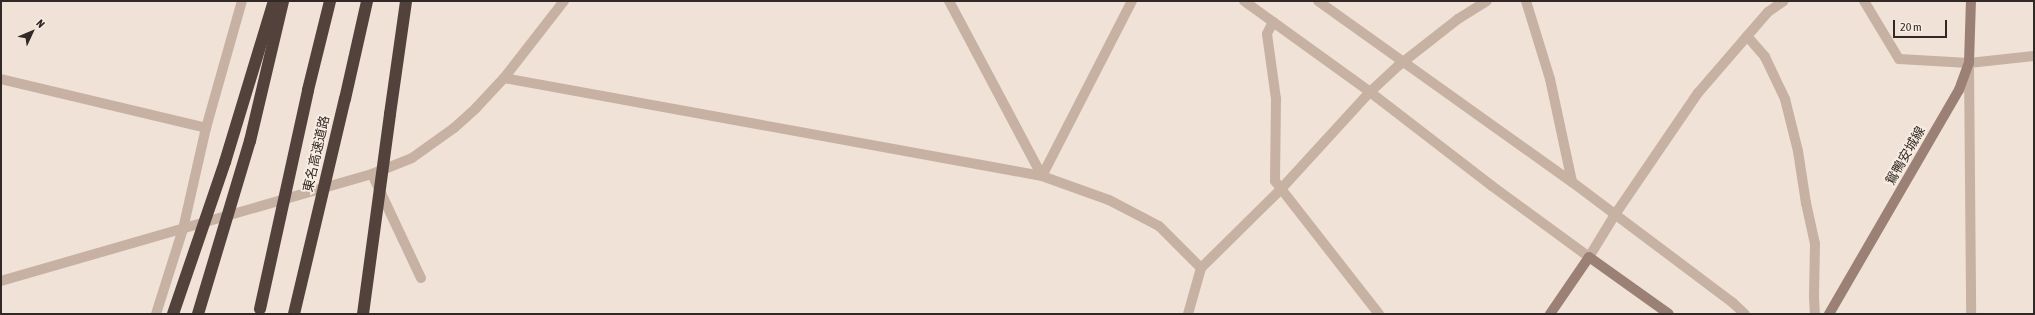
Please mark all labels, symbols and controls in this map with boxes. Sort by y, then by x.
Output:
north arrow [12,12,52,52]
scale bar [1895,12,1949,38]
text: N [34,17,47,30]
text: 20 m [1900,20,1922,34]
street label: 東名高速道路 [301,114,333,194]
street label: 鴛鴨安城線 [1883,124,1929,188]

